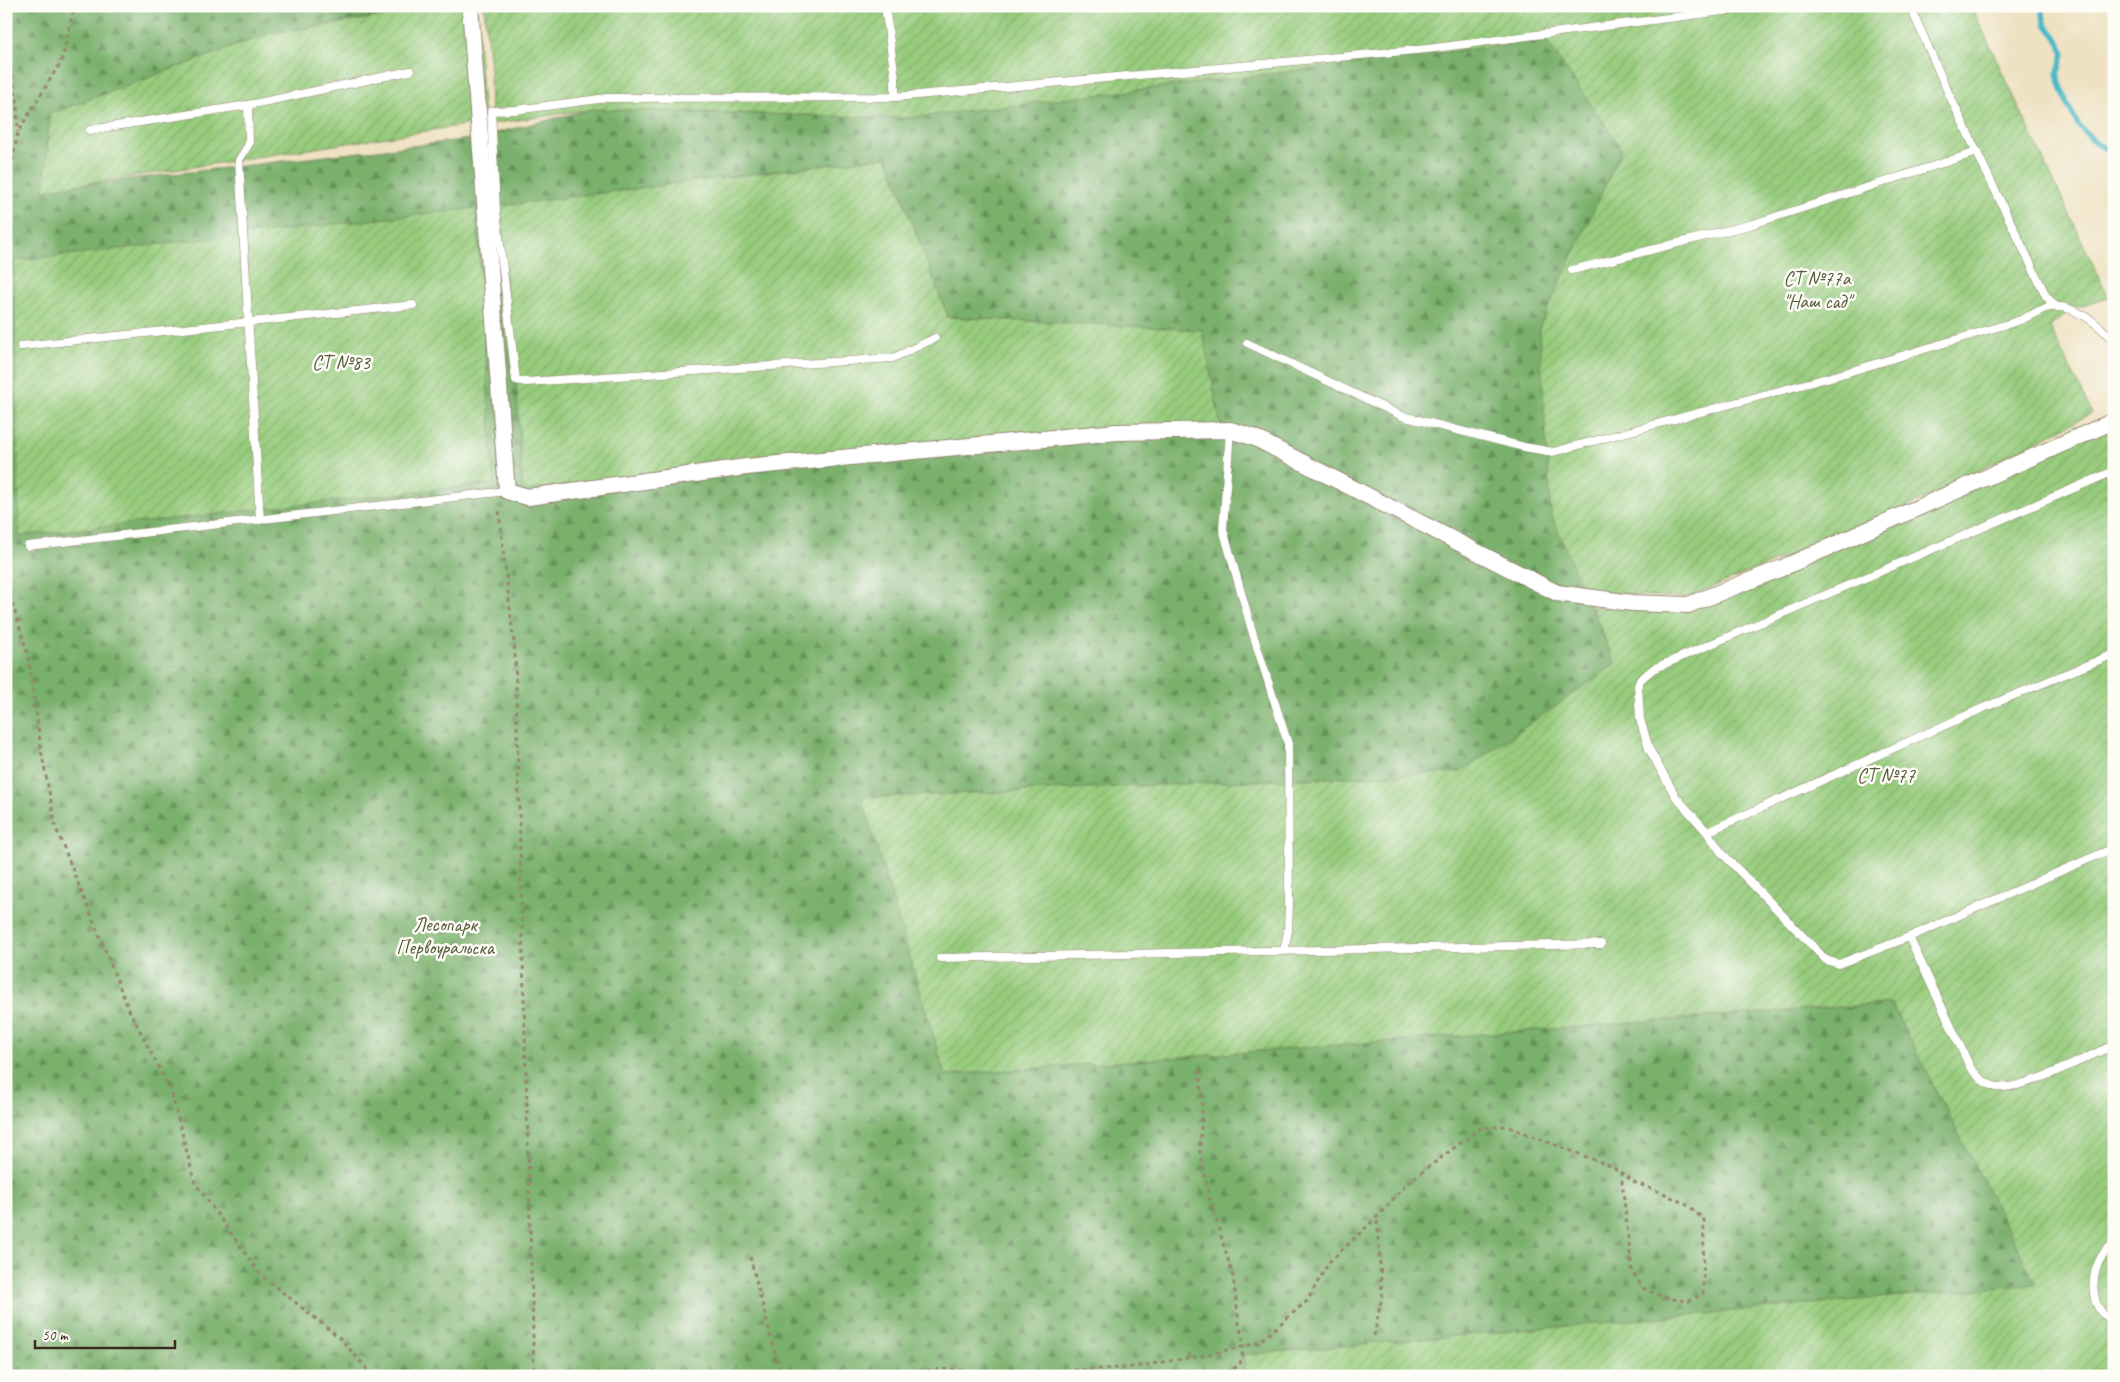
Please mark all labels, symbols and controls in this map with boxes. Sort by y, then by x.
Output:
park label: СТ №77а "Наш сад" [1783,266,1855,314]
park label: СТ №83 [312,350,372,375]
park label: СТ №77 [1857,763,1916,788]
park label: Лесопарк Первоуральска [396,912,496,960]
scale bar [35,1317,175,1349]
text: 50 m [42,1326,69,1345]

